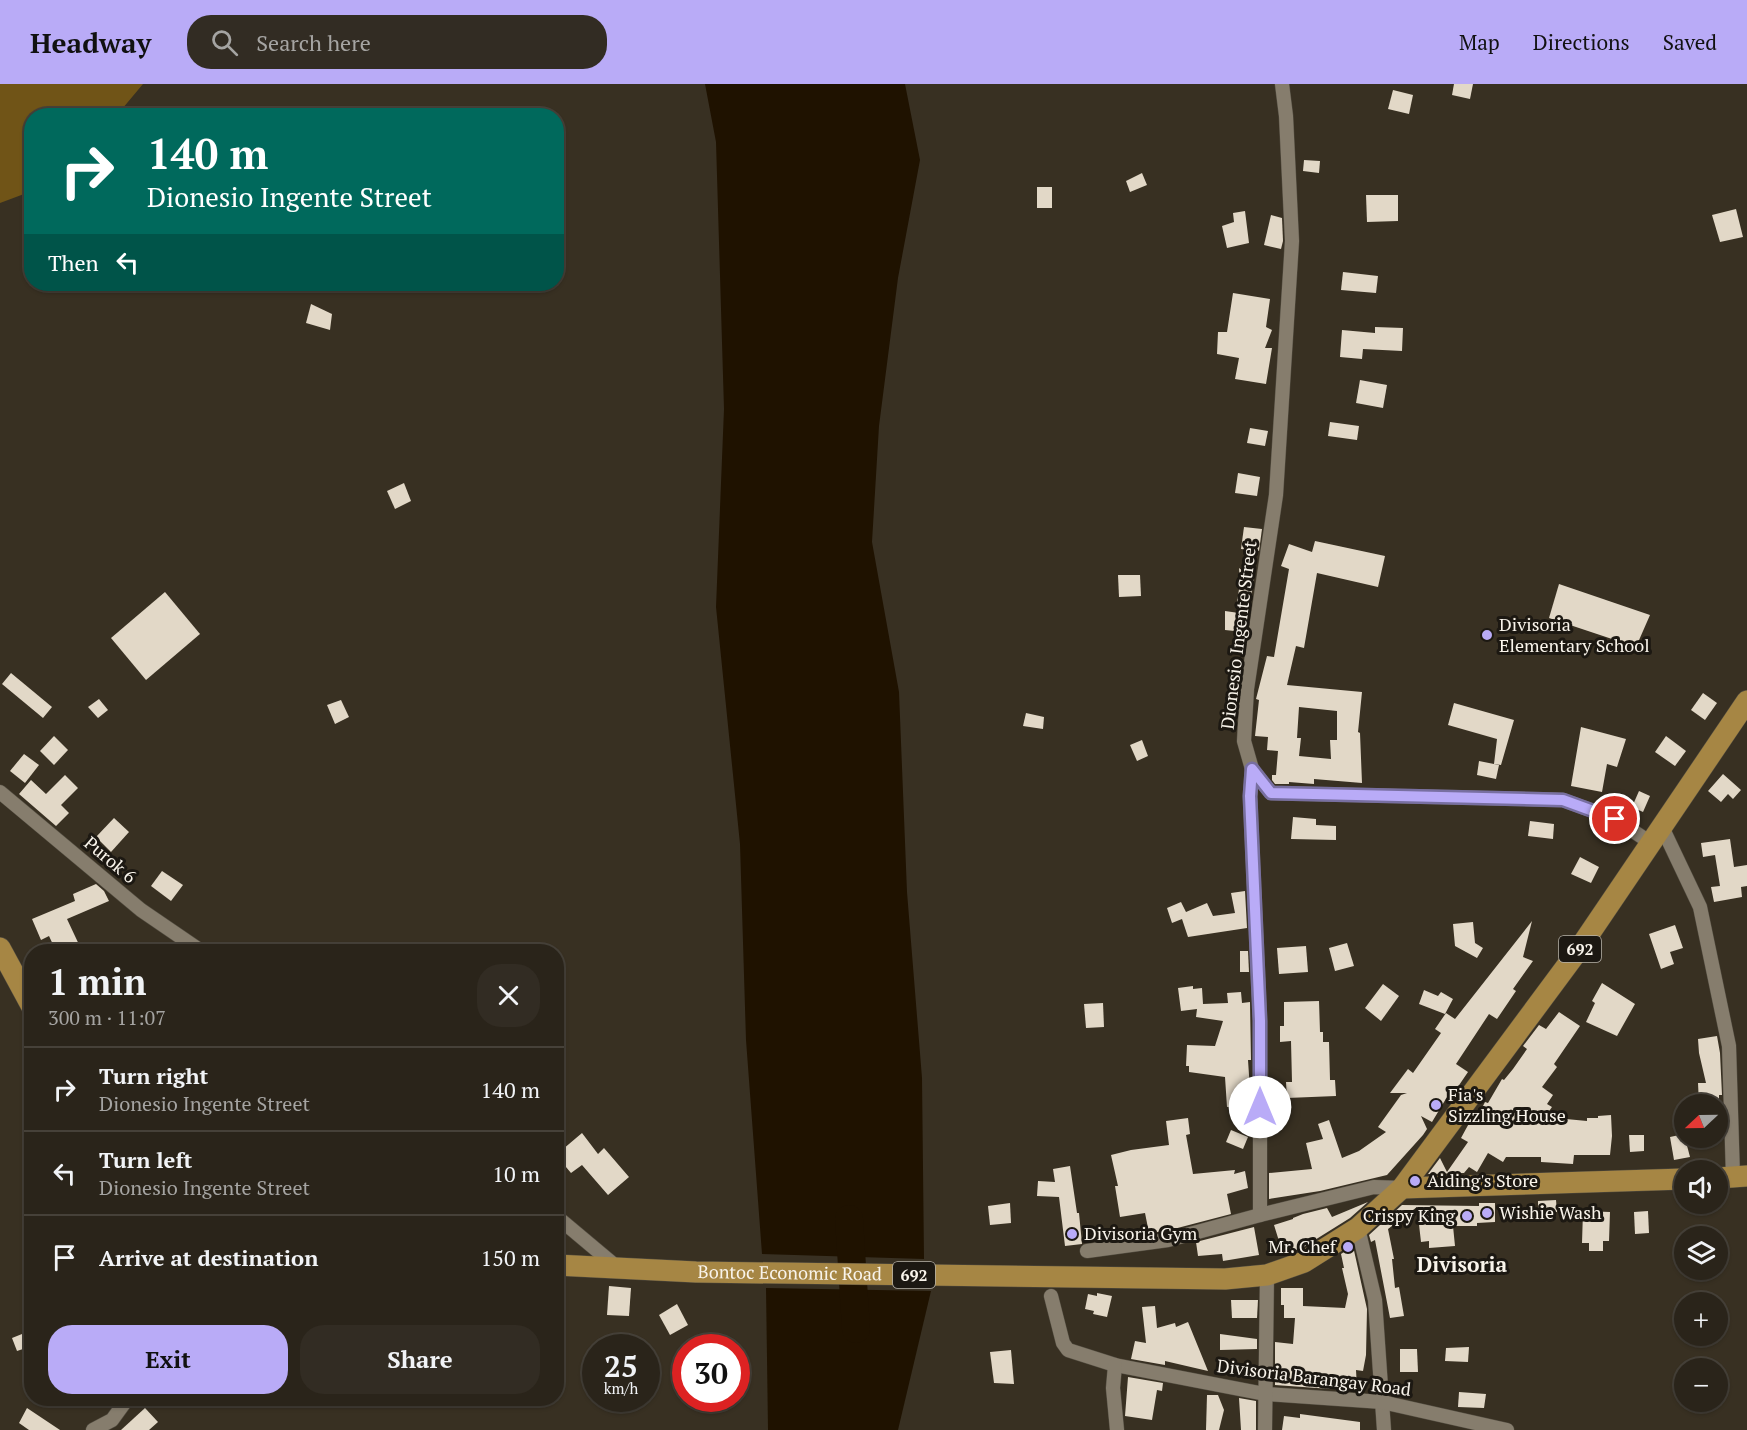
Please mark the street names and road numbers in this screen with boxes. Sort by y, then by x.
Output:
street label: Dionesio Ingente Street [1215,539,1262,731]
street label: Purok 6 [79,830,142,888]
road number: 692 [1559,936,1601,962]
street label: Bontoc Economic Road [698,1259,882,1285]
road number: 692 [893,1262,935,1288]
street label: Divisoria Barangay Road [1216,1353,1413,1401]

